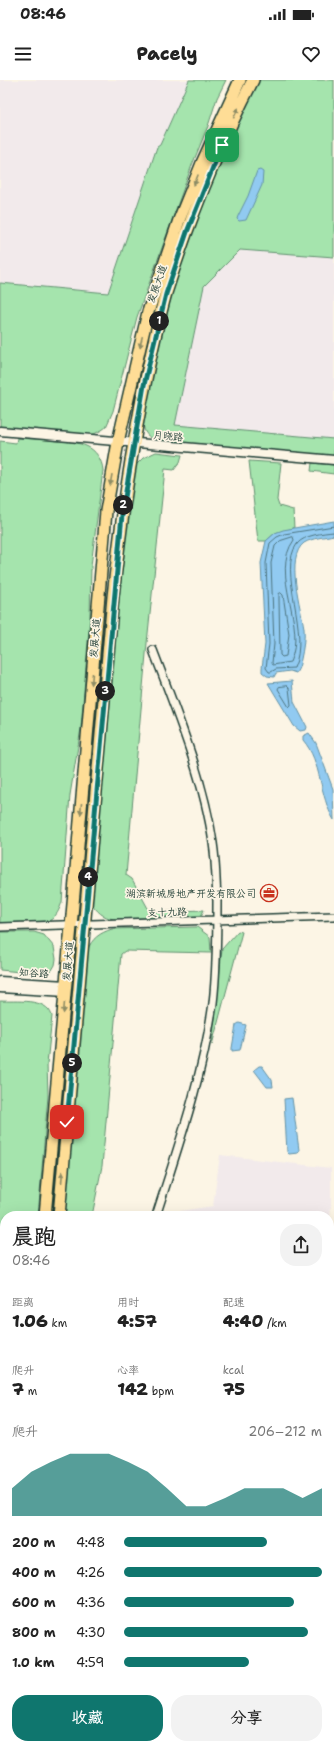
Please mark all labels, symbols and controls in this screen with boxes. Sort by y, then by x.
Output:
text: 08:46 [20,4,66,24]
text: Pacely [136,42,198,66]
icon: menu [12,43,34,65]
icon: heart [300,43,322,65]
one-way arrow [233,107,239,119]
pin [205,128,239,162]
icon: arrive [211,134,233,156]
one-way arrow [192,174,198,186]
street label: 发展大道 [144,263,170,305]
pin: 1 [149,311,169,331]
text: 1 [156,313,162,328]
one-way arrow [137,336,143,349]
street label: 月晓路 [152,428,184,444]
one-way arrow [108,474,114,486]
pin: 2 [113,495,133,515]
text: 2 [119,497,127,512]
street label: 发展大道 [87,618,103,658]
one-way arrow [88,673,95,685]
pin: 3 [95,681,115,701]
text: 3 [101,683,109,698]
one-way arrow [78,803,85,815]
pin: 4 [78,867,98,887]
text: 4 [84,869,92,884]
office icon: 湖滨新城房地产开发有限公司 [259,883,279,903]
place label: 湖滨新城房地产开发有限公司 [126,887,256,900]
street label: 支十九路 [147,905,187,919]
street label: 发展大道 [60,941,76,981]
street label: 知谷路 [19,965,49,981]
one-way arrow [61,1002,67,1014]
pin: 5 [62,1053,82,1073]
text: 5 [69,1055,75,1070]
pin [50,1105,84,1139]
icon: check [56,1111,78,1133]
one-way arrow [59,1171,65,1183]
text: 晨跑 [12,1222,56,1251]
button: share [280,1224,322,1266]
text: 08:46 [12,1252,50,1269]
text: 距离 [12,1295,34,1310]
text: 用时 [117,1295,139,1310]
text: 配速 [223,1295,245,1310]
text: 1.06 [12,1310,48,1332]
text: 4:57 [117,1310,157,1332]
text: 4:40 [223,1310,263,1332]
text: km [48,1316,67,1331]
text: /km [263,1316,287,1331]
text: 爬升 [12,1363,34,1378]
text: 心率 [117,1363,139,1378]
text: kcal [223,1363,244,1378]
text: 7 [12,1378,24,1400]
text: 142 [117,1378,148,1400]
text: 75 [223,1378,245,1400]
text: m [24,1384,37,1399]
text: bpm [148,1384,174,1399]
text: 爬升 [12,1423,38,1440]
text: 206–212 m [248,1423,322,1440]
text: 200 m [12,1534,55,1551]
text: 4:48 [76,1534,105,1551]
text: 400 m [12,1564,56,1581]
text: 4:26 [76,1564,105,1581]
text: 600 m [12,1594,56,1611]
text: 4:36 [76,1594,105,1611]
text: 800 m [12,1624,56,1641]
text: 4:30 [76,1624,105,1641]
text: 1.0 km [12,1654,54,1671]
text: 4:59 [76,1654,104,1671]
button: 收藏 [12,1695,163,1741]
button: 分享 [171,1695,322,1741]

